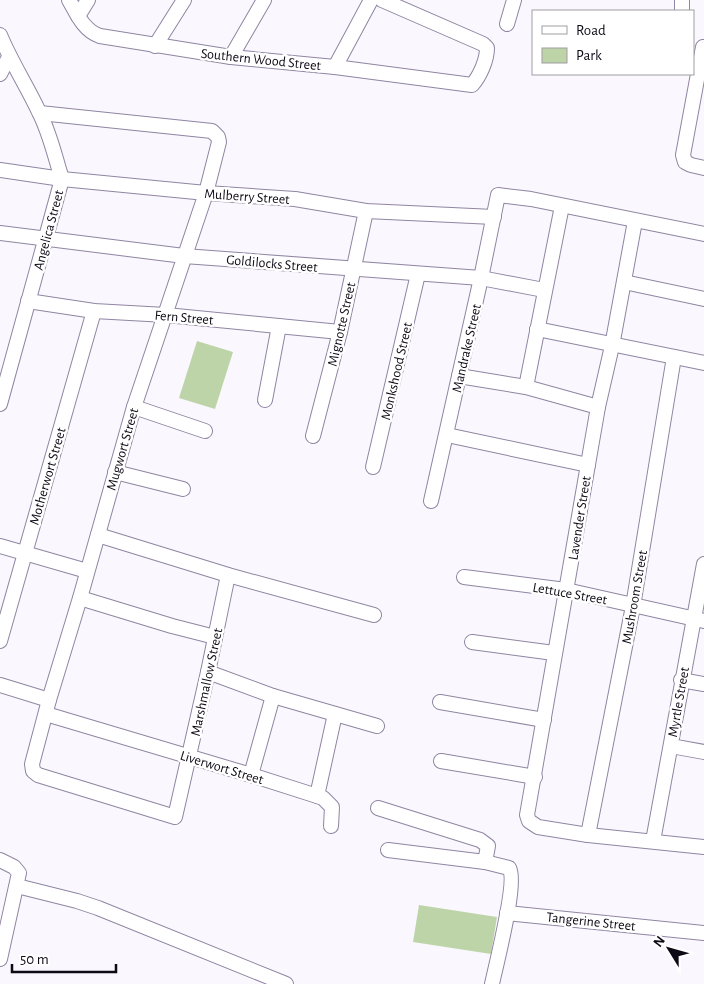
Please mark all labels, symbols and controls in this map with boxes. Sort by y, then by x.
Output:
legend [532,10,694,75]
text: Road [576,23,606,38]
street label: Southern Wood Street [200,47,322,73]
text: Park [576,48,602,63]
street label: Mulberry Street [204,187,291,207]
street label: Angelica Street [32,188,67,272]
street label: Goldilocks Street [226,253,319,275]
street label: Mignotte Street [326,280,359,368]
street label: Mandrake Street [450,302,484,394]
street label: Fern Street [154,308,214,328]
street label: Monkshood Street [379,320,415,421]
street label: Mugwort Street [105,406,142,492]
street label: Motherwort Street [27,425,69,527]
street label: Lavender Street [566,475,594,561]
street label: Mushroom Street [620,549,650,645]
street label: Lettuce Street [532,581,609,608]
street label: Marshmallow Street [189,626,225,737]
street label: Myrtle Street [666,666,692,738]
street label: Liverwort Street [178,749,266,787]
street label: Tangerine Street [546,910,637,934]
north arrow [644,924,694,974]
text: N [651,934,668,950]
scale bar [12,942,116,974]
text: 50 m [20,952,49,967]

